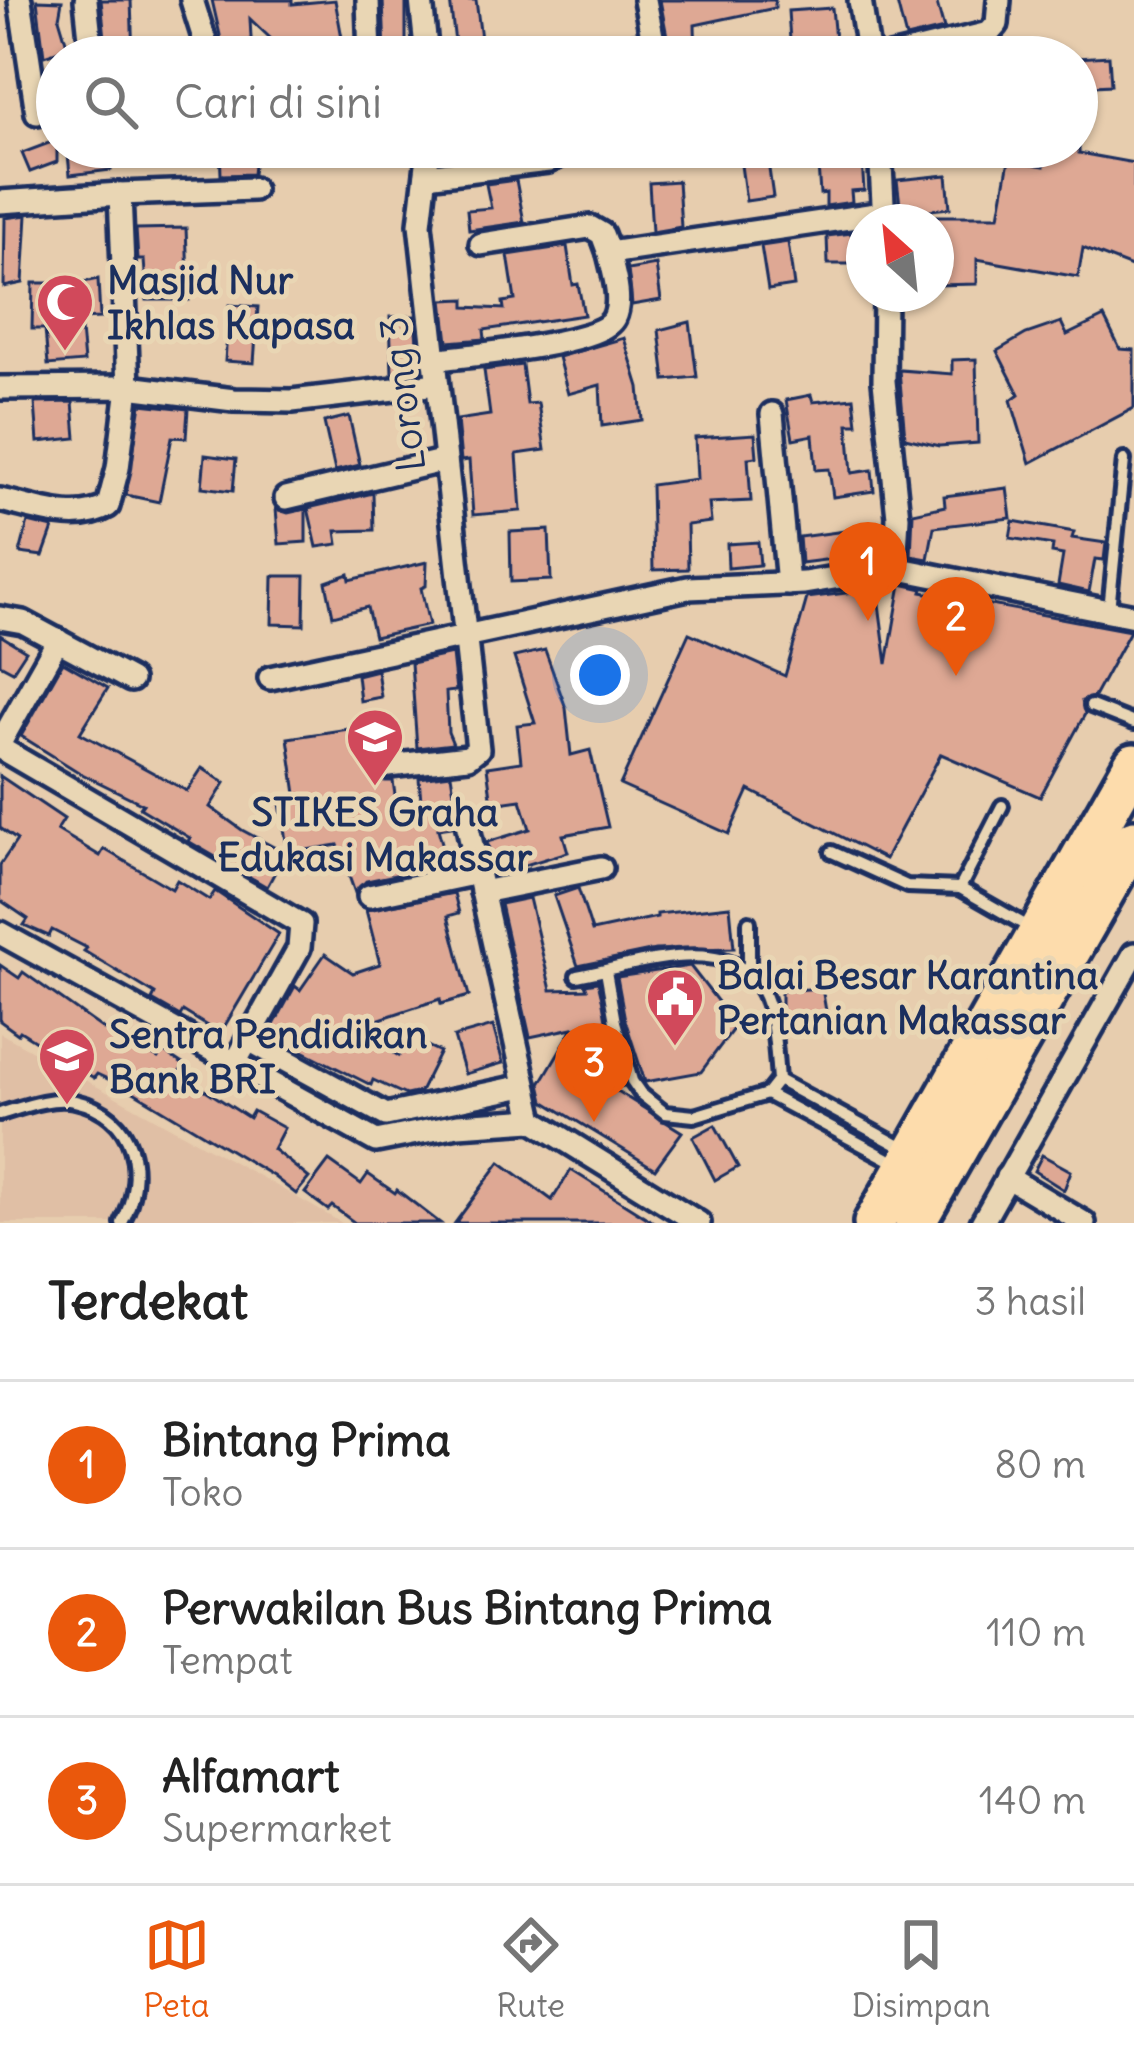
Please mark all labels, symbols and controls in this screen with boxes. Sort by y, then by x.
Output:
search box [36,36,1098,168]
icon: search [78,69,144,135]
text: Cari di sini [174,74,382,130]
north arrow [846,204,954,312]
place label: Masjid Nur Ikhlas Kapasa [107,256,355,350]
mosque icon: Masjid Nur Ikhlas Kapasa [34,271,96,353]
street label: Lorong 3 [369,314,436,474]
pin: 1 [829,522,907,621]
pin: 2 [917,577,995,676]
your location [570,645,630,705]
school or university icon: STIKES Graha Edukasi Makassar [344,706,406,788]
place label: STIKES Graha Edukasi Makassar [218,788,533,882]
place label: Balai Besar Karantina Pertanian Makassar [717,951,1098,1045]
public building icon: Balai Besar Karantina Pertanian Makassar [644,966,706,1048]
place label: Sentra Pendidikan Bank BRI [109,1010,427,1104]
pin: 3 [555,1023,633,1122]
school or university icon: Sentra Pendidikan Bank BRI [36,1025,98,1107]
text: Terdekat [48,1269,248,1333]
text: 3 hasil [975,1277,1086,1326]
text: Bintang Prima [162,1412,451,1468]
text: 1 [79,1440,95,1489]
text: 80 m [994,1440,1086,1489]
text: Toko [162,1468,243,1517]
text: Perwakilan Bus Bintang Prima [162,1580,772,1636]
text: 2 [76,1608,98,1657]
text: 110 m [986,1608,1086,1657]
text: Tempat [162,1636,293,1685]
text: Alfamart [162,1748,339,1804]
text: 3 [76,1776,98,1825]
text: 140 m [979,1776,1086,1825]
text: Supermarket [162,1804,392,1853]
tab: Peta [143,1912,210,2026]
tab: Rute [496,1912,565,2026]
tab: Disimpan [852,1912,991,2026]

